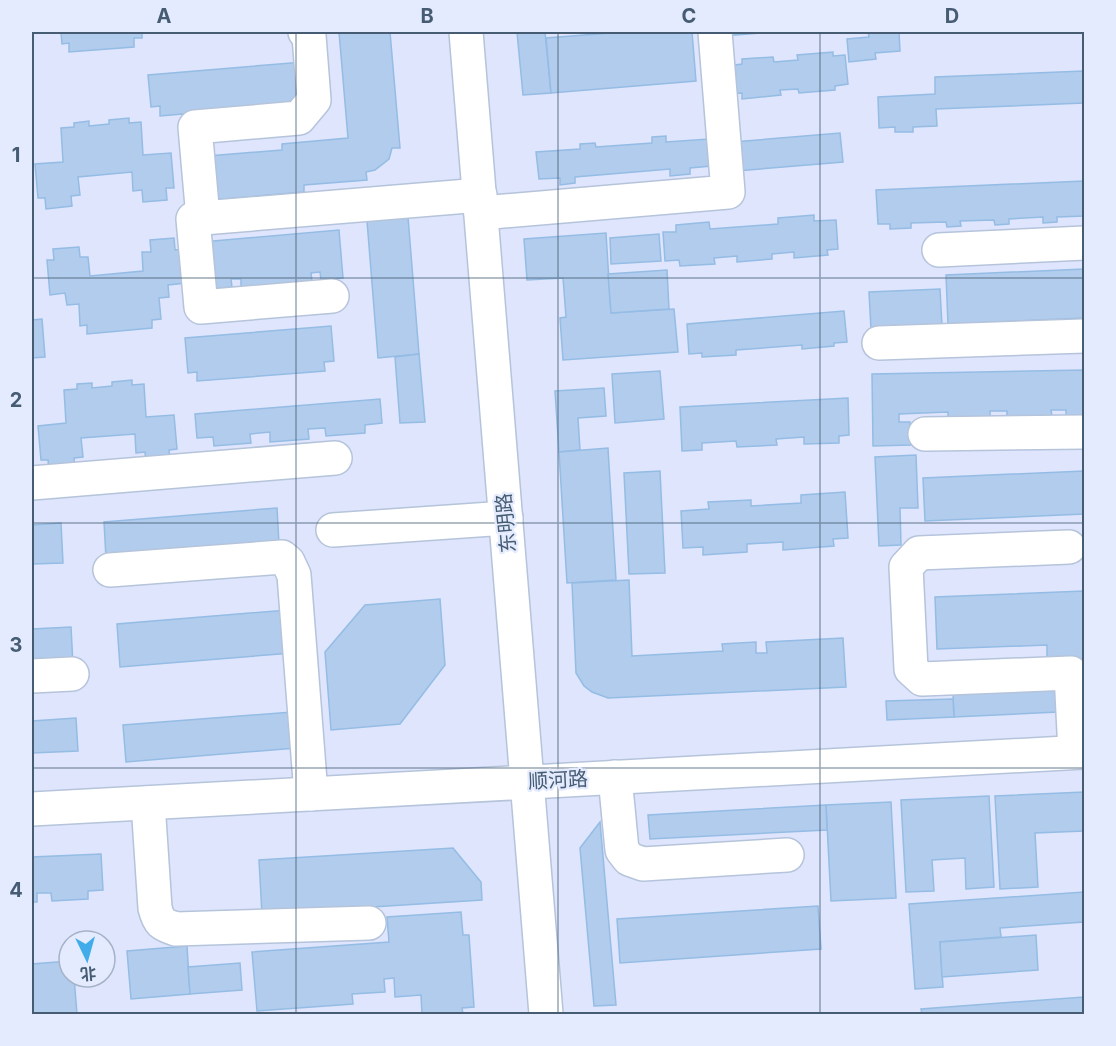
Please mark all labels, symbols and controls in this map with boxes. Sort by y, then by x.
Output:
text: A [157,4,172,28]
text: B [420,4,434,28]
text: C [682,4,696,28]
text: D [945,4,959,28]
text: 1 [12,143,20,167]
text: 2 [10,388,22,412]
street label: 东明路 [491,492,521,554]
text: 3 [10,633,22,657]
street label: 顺河路 [527,766,589,794]
text: 4 [9,878,23,902]
north arrow [57,929,117,989]
text: 北 [79,963,97,985]

